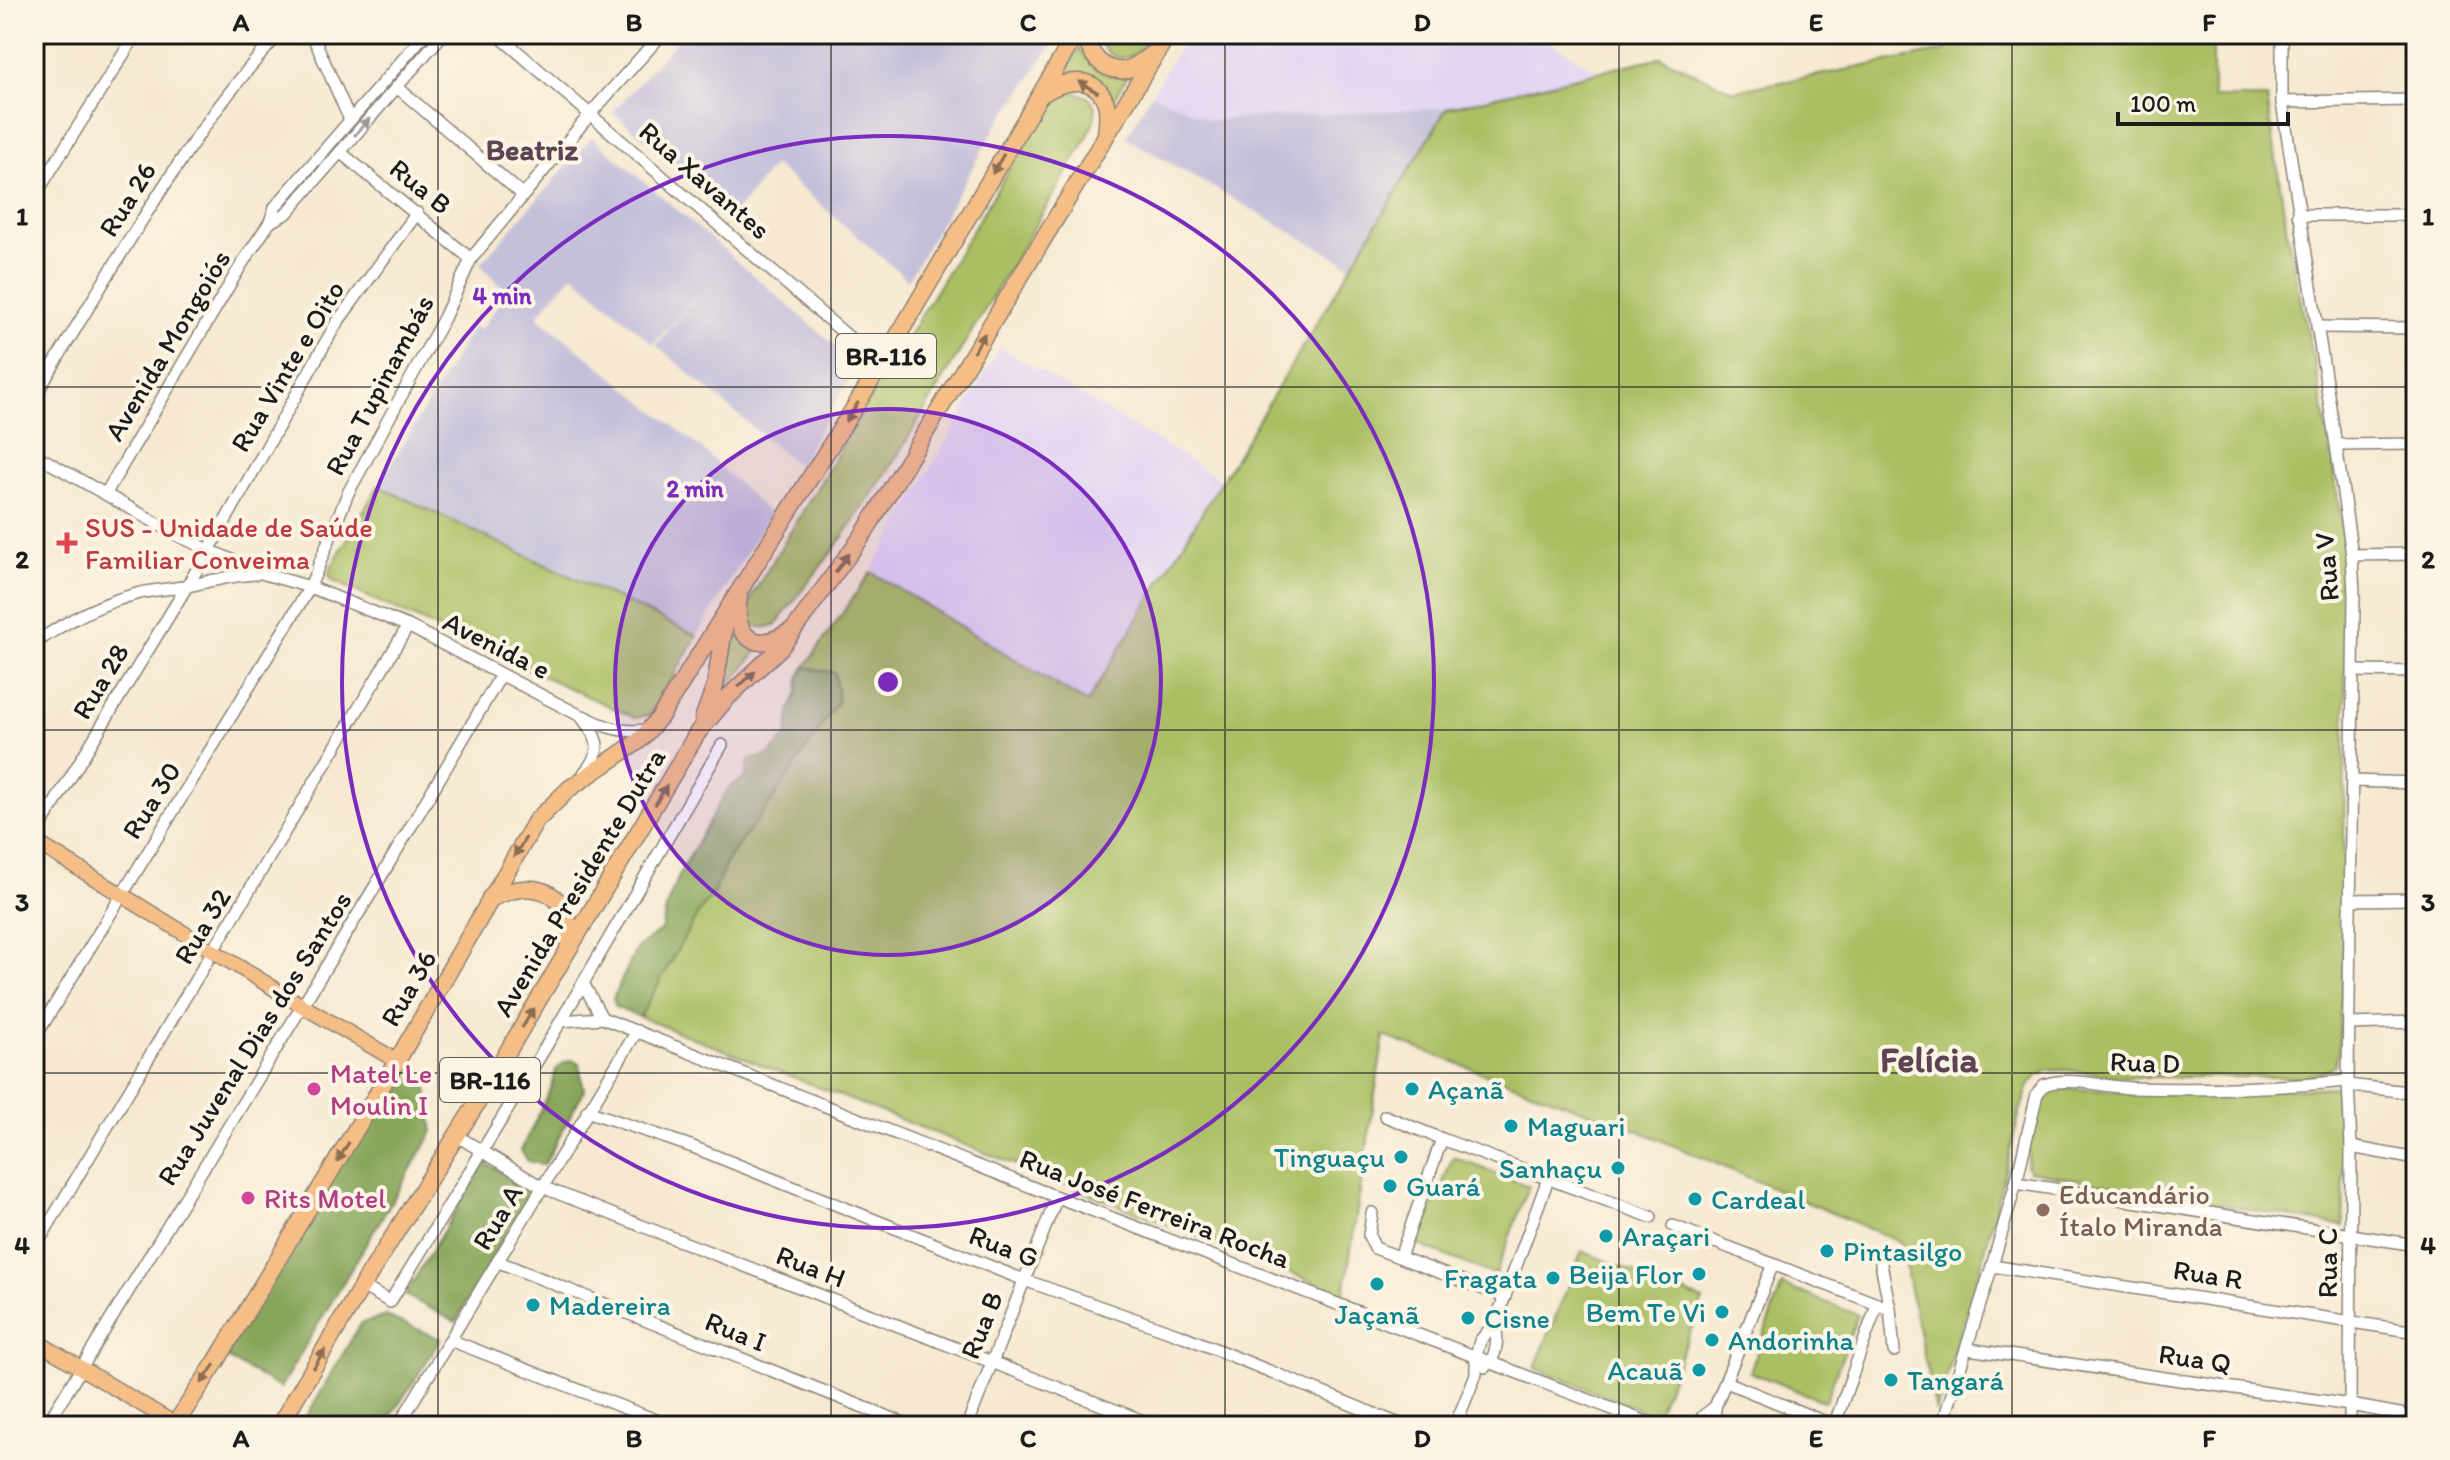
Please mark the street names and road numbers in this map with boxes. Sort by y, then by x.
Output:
street label: Rua Xavantes [632,114,778,246]
street label: Rua B [383,151,459,221]
street label: Rua 26 [91,155,163,243]
street label: Avenida Mongoiós [97,243,237,447]
street label: Rua Vinte e Oito [222,274,352,458]
street label: Rua Tupinambás [317,289,441,481]
road number: BR-116 [836,334,936,378]
street label: Rua V [2306,531,2346,603]
street label: Avenida e [438,604,556,686]
street label: Rua 28 [64,637,136,725]
street label: Avenida Presidente Dutra [485,741,673,1022]
street label: Rua 30 [114,755,188,845]
street label: Rua 32 [166,882,238,970]
street label: Rua Juvenal Dias dos Santos [149,884,359,1192]
street label: Rua 36 [373,944,443,1032]
street label: Rua D [2109,1044,2181,1080]
road number: BR-116 [440,1058,540,1102]
street label: Rua José Ferreira Rocha [1015,1141,1295,1275]
street label: Rua A [464,1178,530,1256]
street label: Rua G [964,1217,1044,1275]
street label: Rua C [2310,1228,2344,1298]
street label: Rua H [771,1237,851,1295]
street label: Rua R [2171,1252,2246,1296]
street label: Rua B [952,1286,1010,1364]
street label: Rua I [700,1303,772,1359]
street label: Rua Q [2157,1336,2233,1380]

